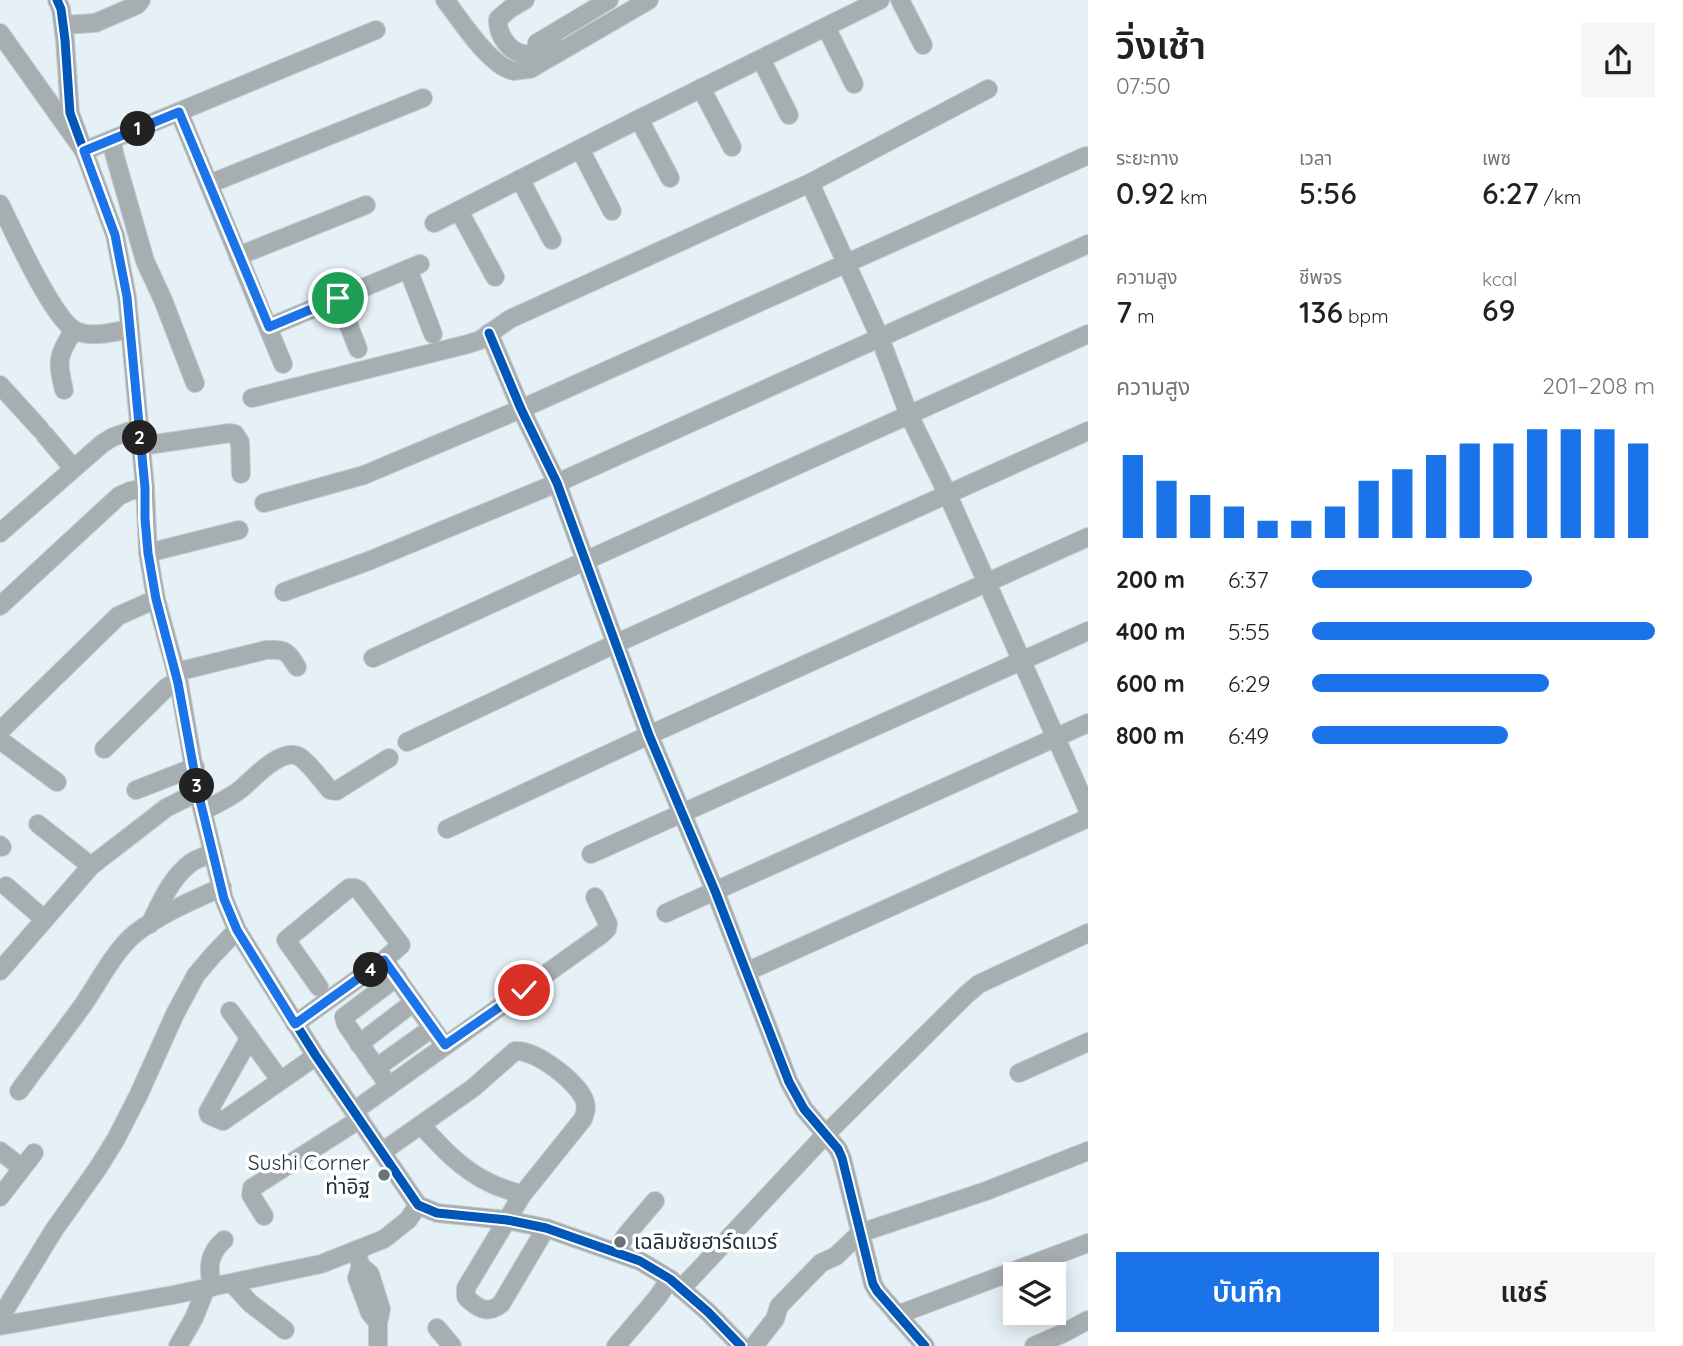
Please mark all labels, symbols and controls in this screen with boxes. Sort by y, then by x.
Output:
text: วิ่งเช้า [1116,21,1206,69]
button: share [1581,23,1655,97]
text: 07:50 [1116,71,1171,100]
pin: 1 [120,111,156,146]
text: 1 [134,116,141,140]
text: ระยะทาง [1116,146,1179,170]
text: เวลา [1299,146,1332,170]
text: เพซ [1482,146,1511,170]
text: 0.92 [1116,174,1175,212]
text: 5:56 [1299,174,1357,212]
text: 6:27 [1482,174,1539,212]
text: km [1175,185,1208,209]
text: /km [1539,185,1581,209]
text: ความสูง [1116,265,1177,289]
text: ชีพจร [1299,265,1342,289]
text: kcal [1482,267,1517,291]
pin [308,268,368,328]
icon: arrive [319,279,357,317]
text: 69 [1482,291,1515,329]
text: 7 [1116,293,1132,331]
text: 136 [1299,293,1343,331]
text: m [1132,304,1155,328]
text: bpm [1343,304,1388,328]
text: 201–208 m [1542,371,1655,400]
text: ความสูง [1116,372,1190,401]
pin: 2 [122,420,158,456]
text: 2 [134,425,145,449]
text: 200 m [1116,565,1185,594]
text: 6:37 [1228,565,1269,594]
text: 400 m [1116,617,1185,646]
text: 5:55 [1228,617,1270,646]
text: 600 m [1116,669,1185,698]
text: 6:29 [1228,669,1270,698]
text: 800 m [1116,721,1185,750]
text: 6:49 [1228,721,1269,750]
pin: 3 [180,768,214,804]
text: 3 [191,773,202,797]
pin: 4 [354,953,388,988]
text: 4 [365,957,376,981]
pin [494,960,554,1020]
icon: check [505,971,543,1009]
place label: Sushi Corner ท่าอิฐ [248,1149,370,1199]
marker: Sushi Corner ท่าอิฐ [376,1167,392,1183]
place label: เฉลิมชัยฮาร์ดแวร์ [634,1228,778,1254]
marker: เฉลิมชัยฮาร์ดแวร์ [612,1234,628,1250]
button: บันทึก [1116,1252,1379,1332]
button: แชร์ [1393,1252,1655,1332]
map controls [1003,1262,1066,1325]
button: layers [1003,1262,1066,1325]

